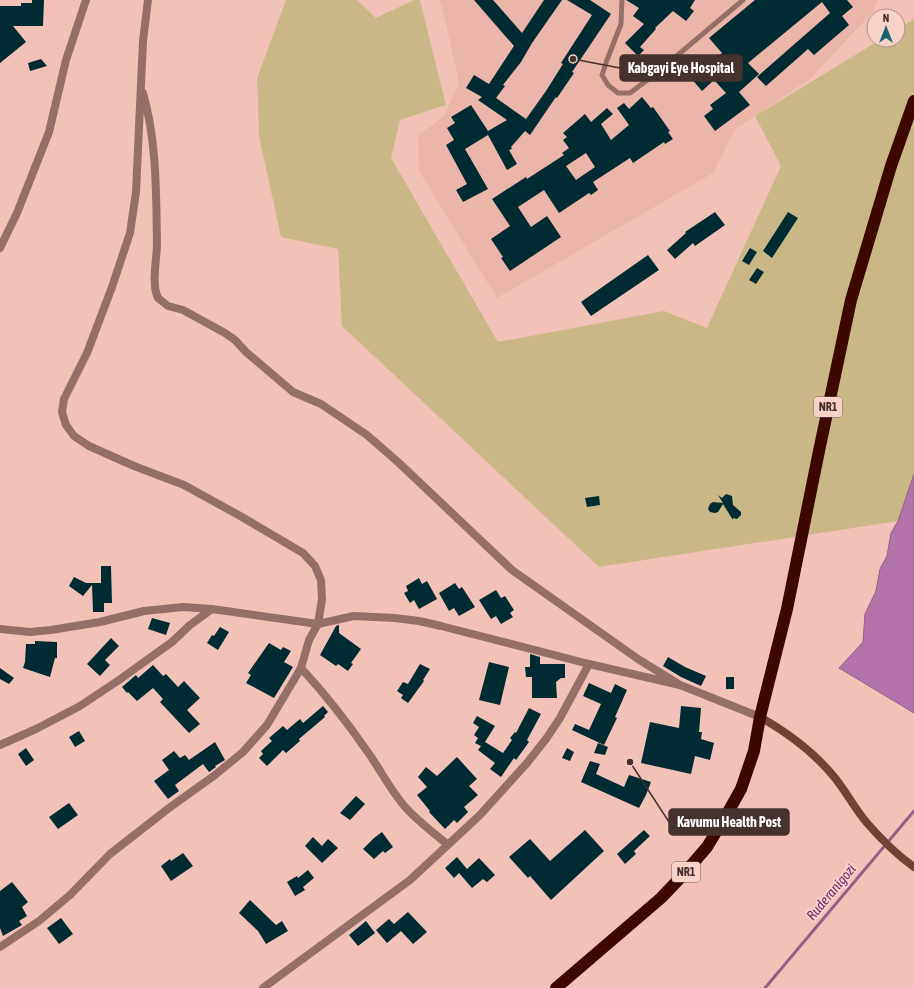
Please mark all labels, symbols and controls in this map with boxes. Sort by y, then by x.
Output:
north arrow [866,8,906,48]
text: N [883,12,889,24]
callout: Kabgayi Eye Hospital [620,55,742,81]
text: Kabgayi Eye Hospital [628,60,735,76]
road number: NR1 [814,397,842,417]
callout: Kavumu Health Post [669,809,789,835]
text: Kavumu Health Post [677,814,781,830]
water label: Ruderanigozi [803,861,859,923]
road number: NR1 [672,862,700,882]

